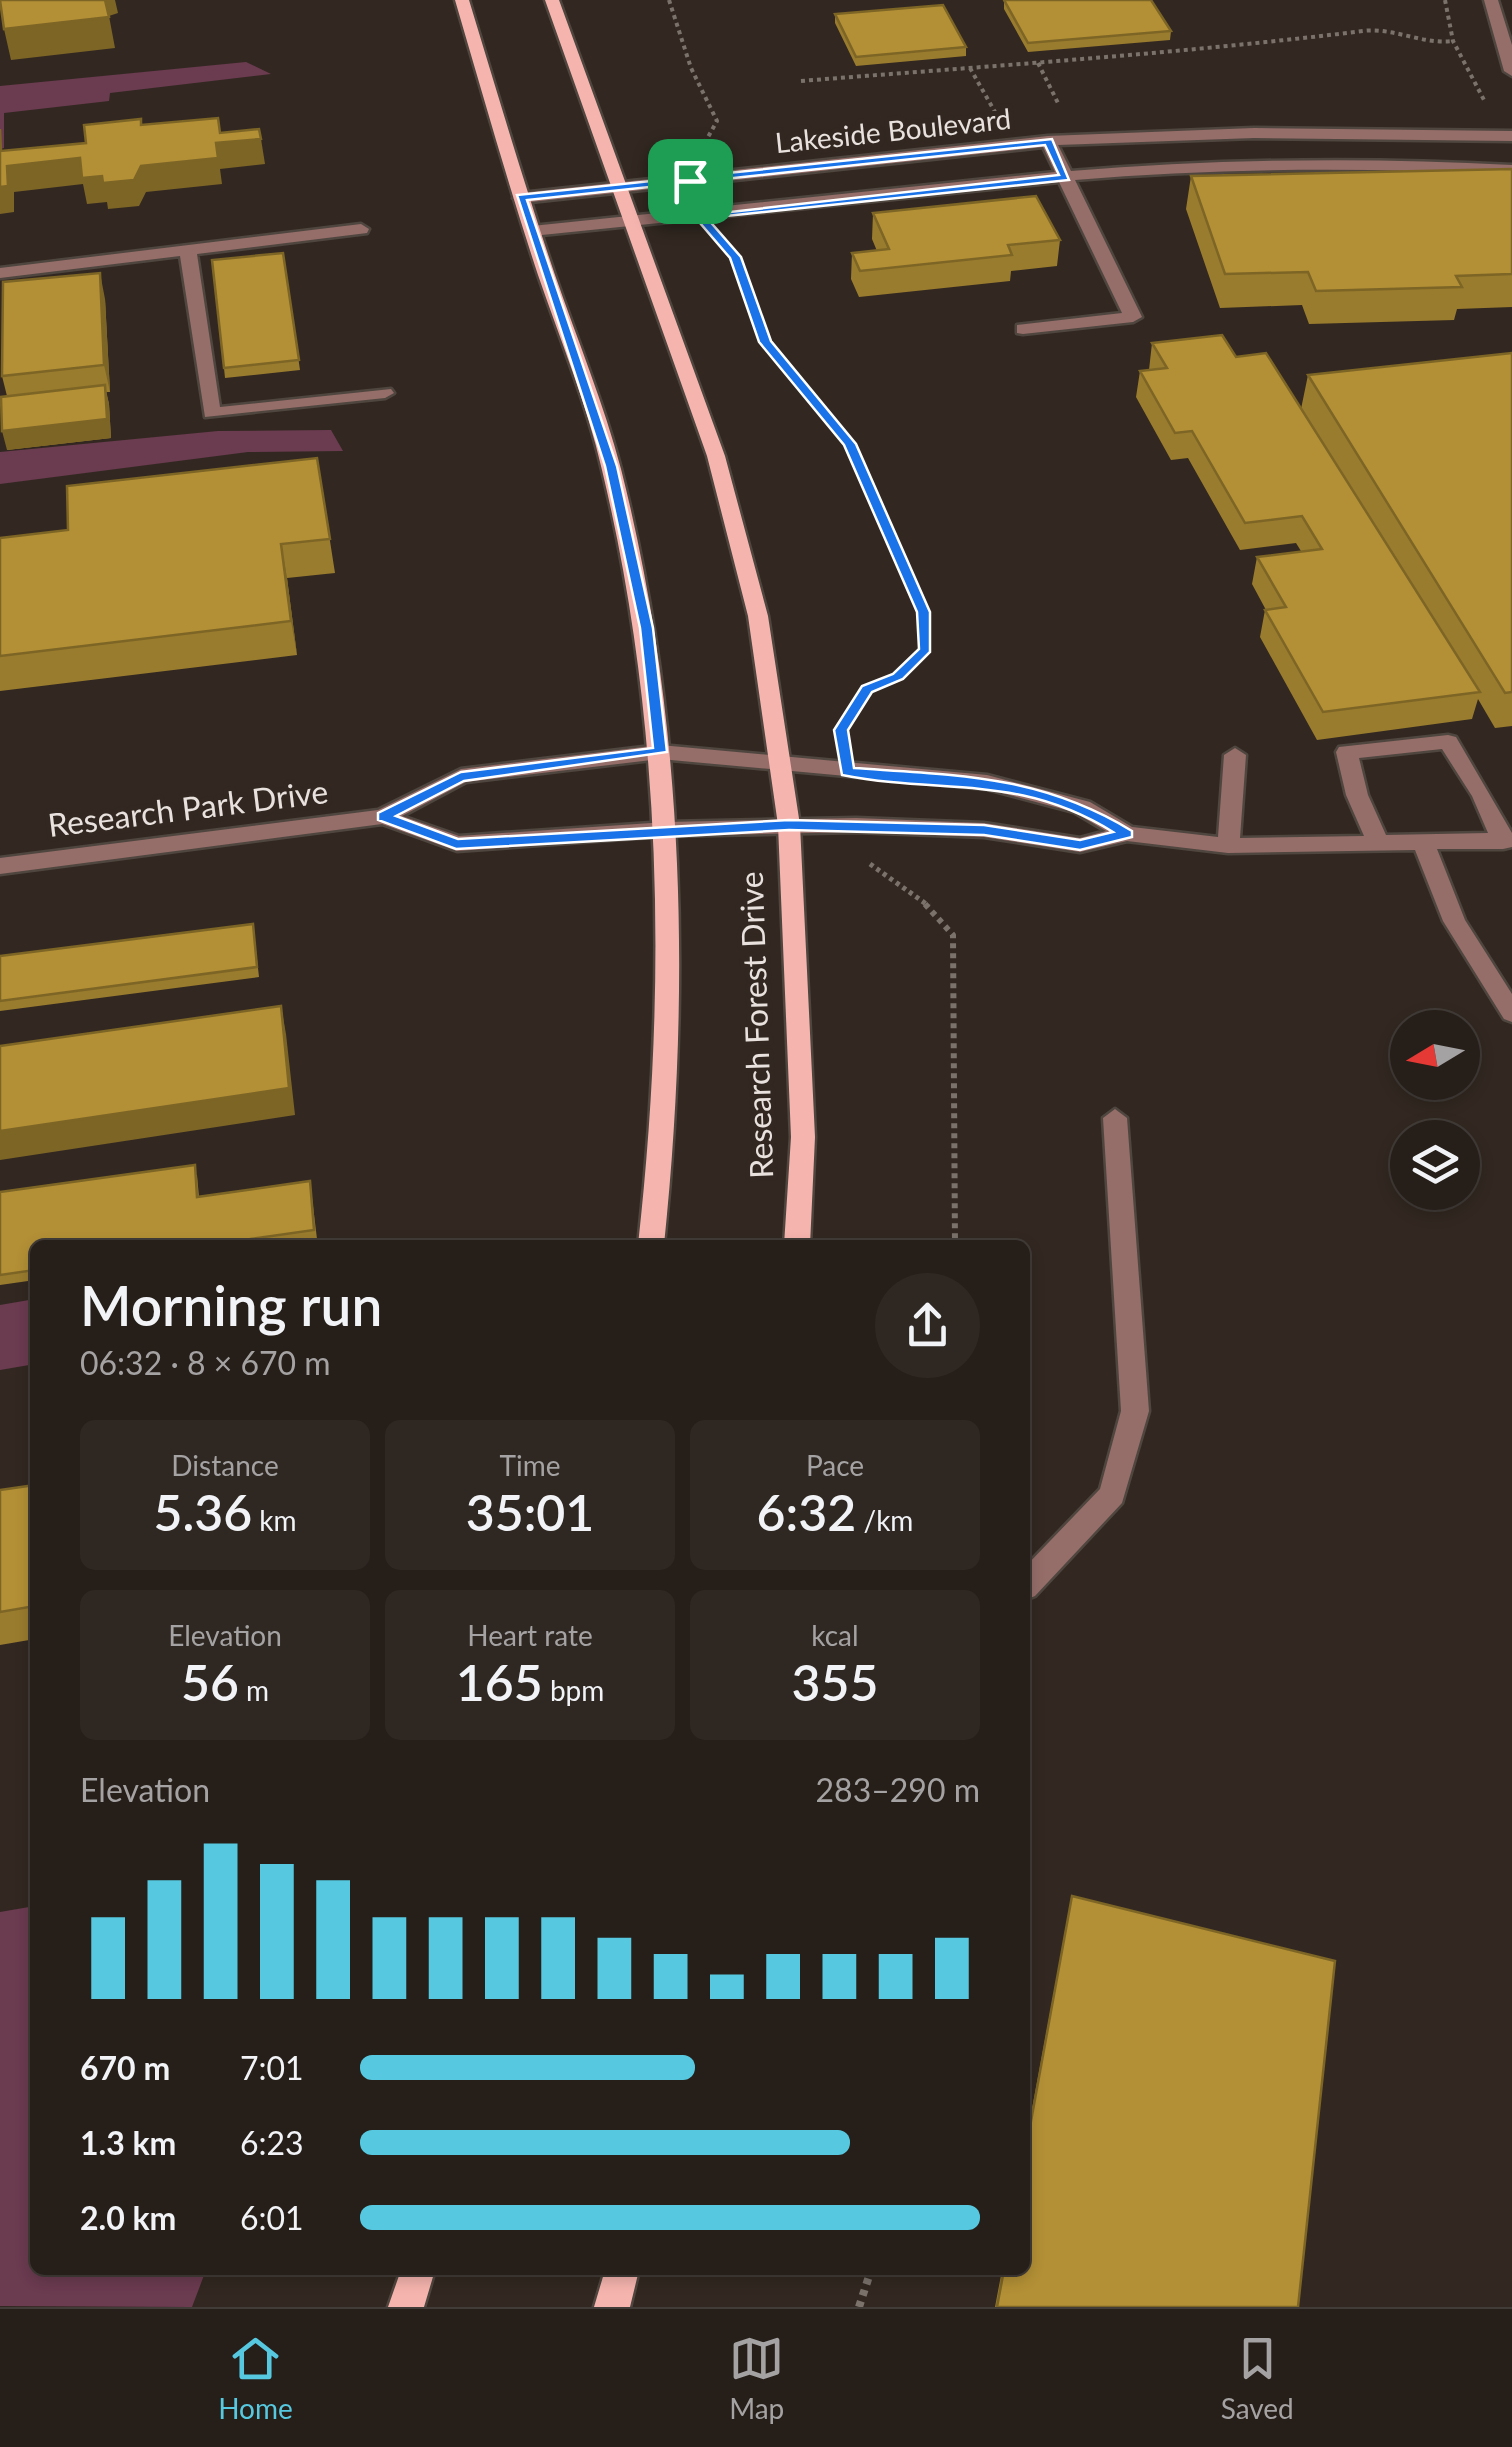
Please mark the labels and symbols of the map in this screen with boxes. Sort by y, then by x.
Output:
street label: Lakeside Boulevard [773,101,1012,159]
pin [648,139,733,224]
street label: Research Park Drive [46,771,330,844]
street label: Research Forest Drive [731,871,780,1179]
north arrow [1390,1010,1480,1100]

